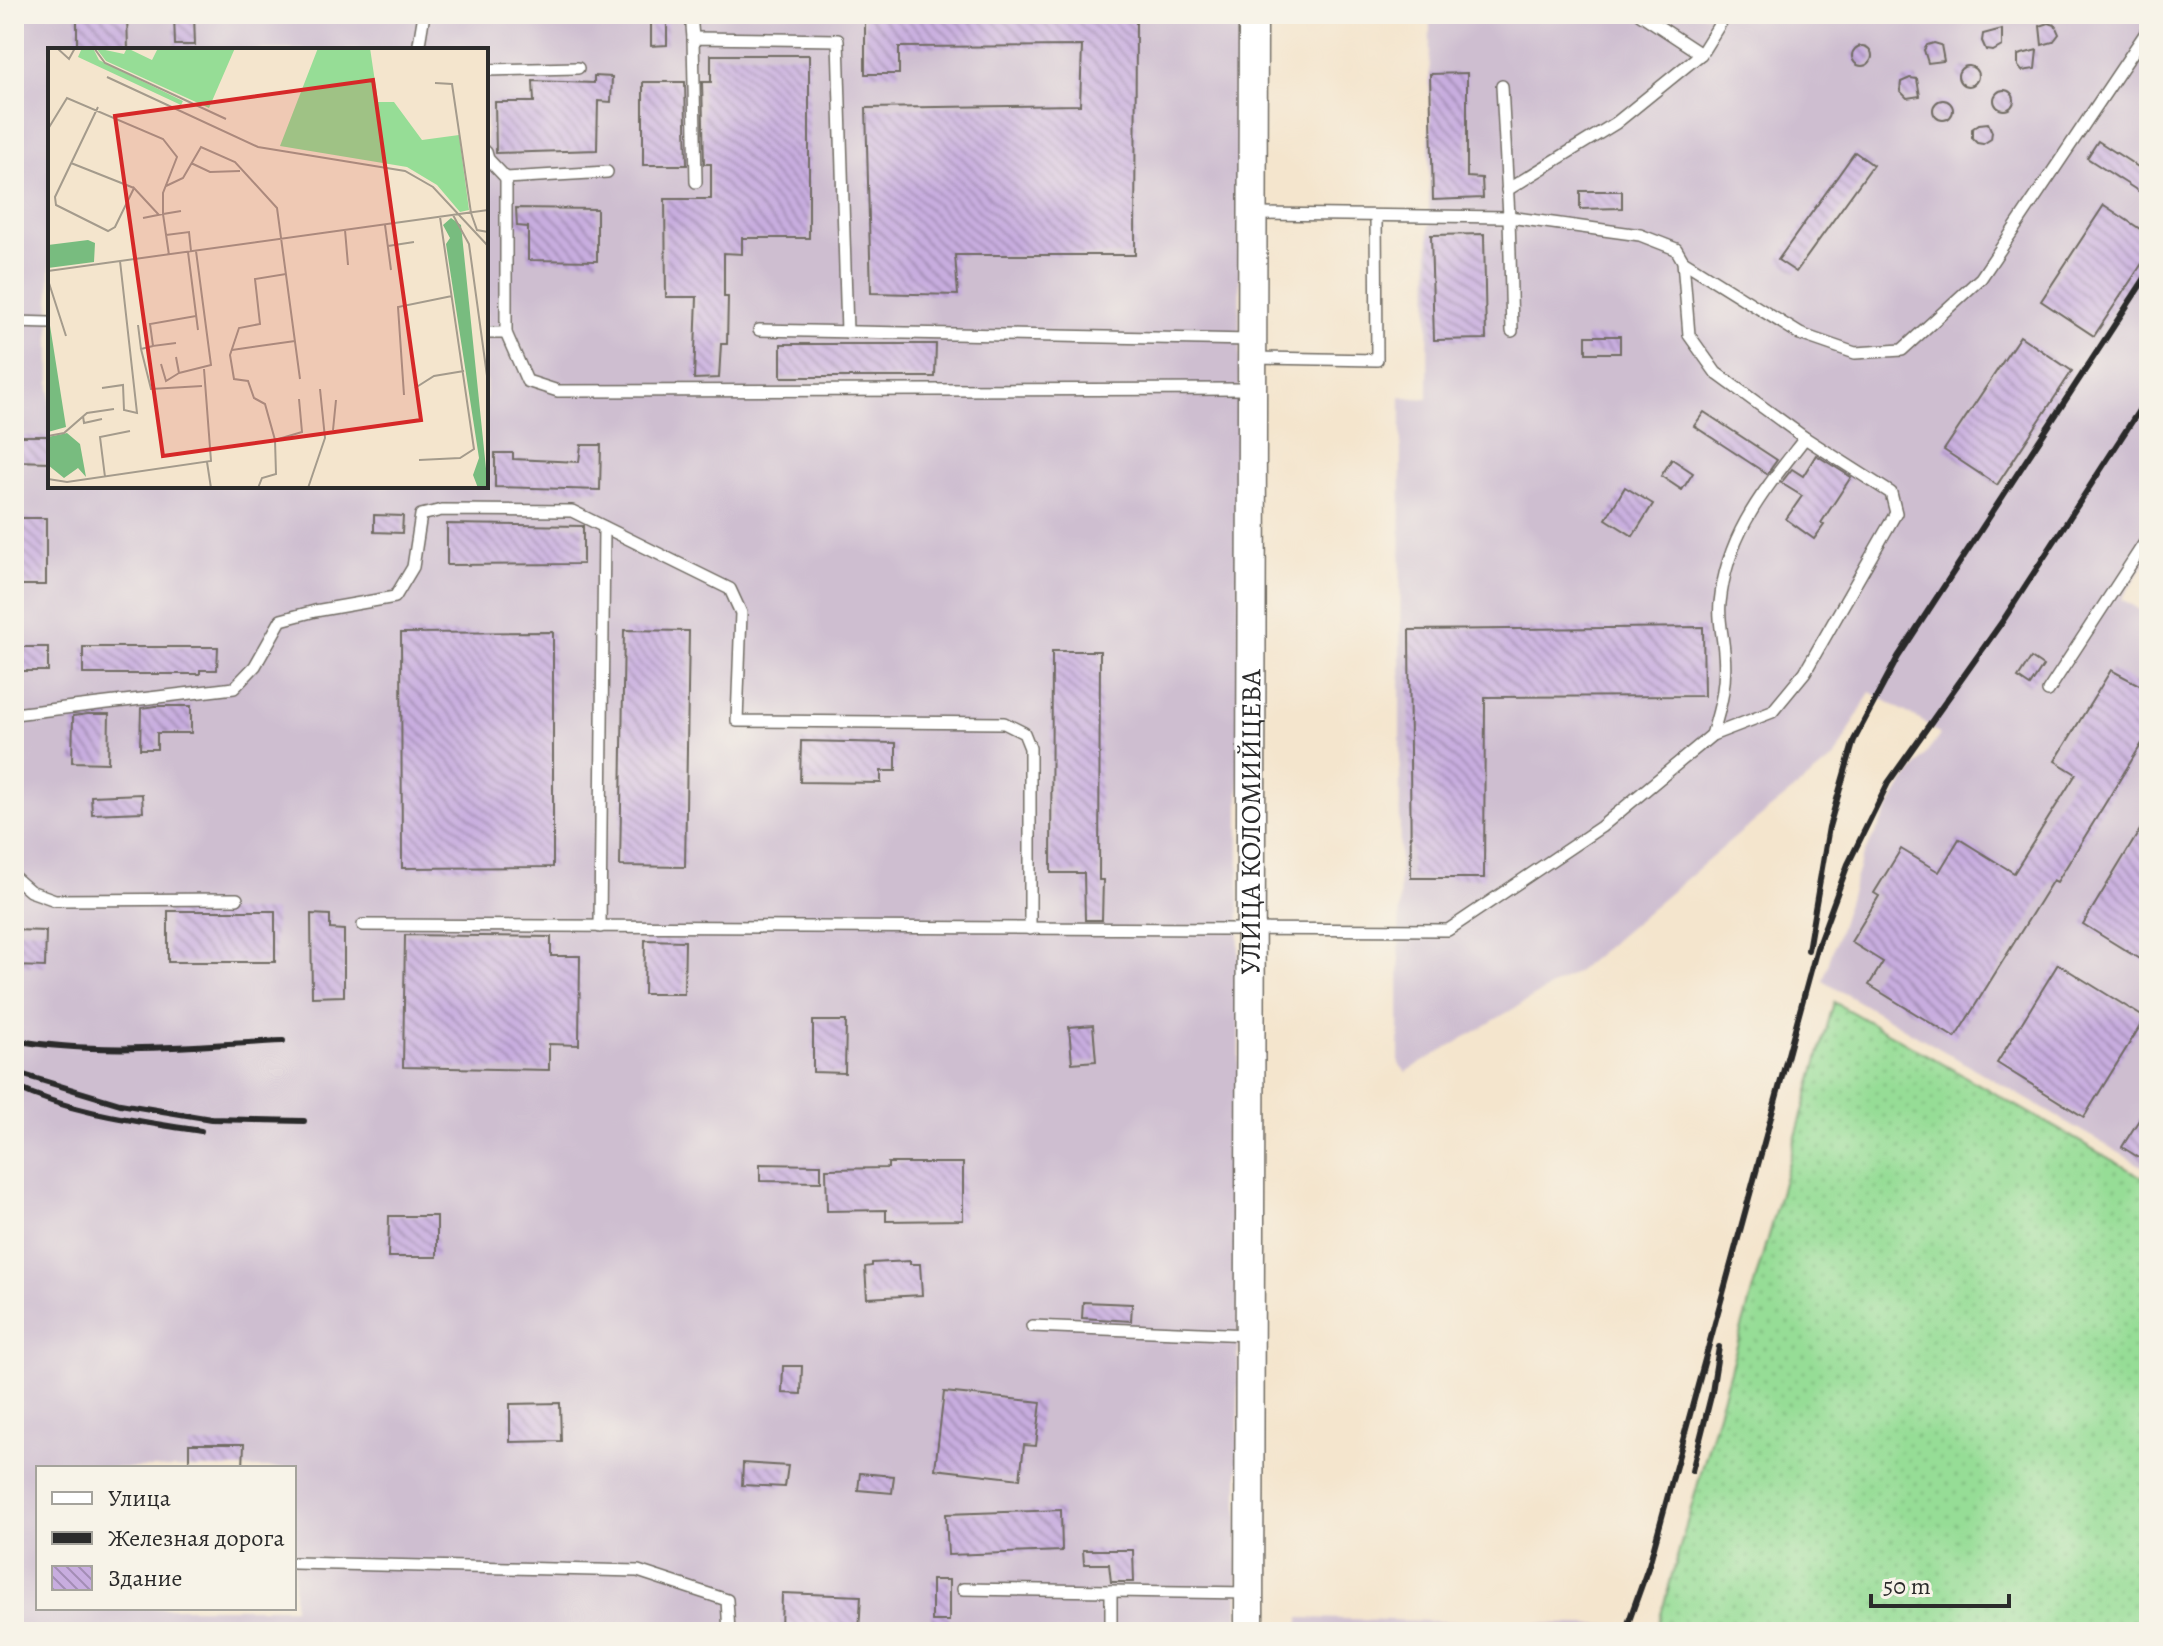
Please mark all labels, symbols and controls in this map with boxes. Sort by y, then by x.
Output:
inset map [48,48,488,488]
street label: УЛИЦА КОЛОМИЙЦЕВА [1232,669,1270,975]
legend [36,1466,296,1610]
text: Улица [108,1482,171,1514]
text: Железная дорога [108,1522,284,1554]
scale bar [1871,1558,2009,1608]
text: Здание [108,1562,183,1594]
text: 50 m [1883,1570,1931,1602]

